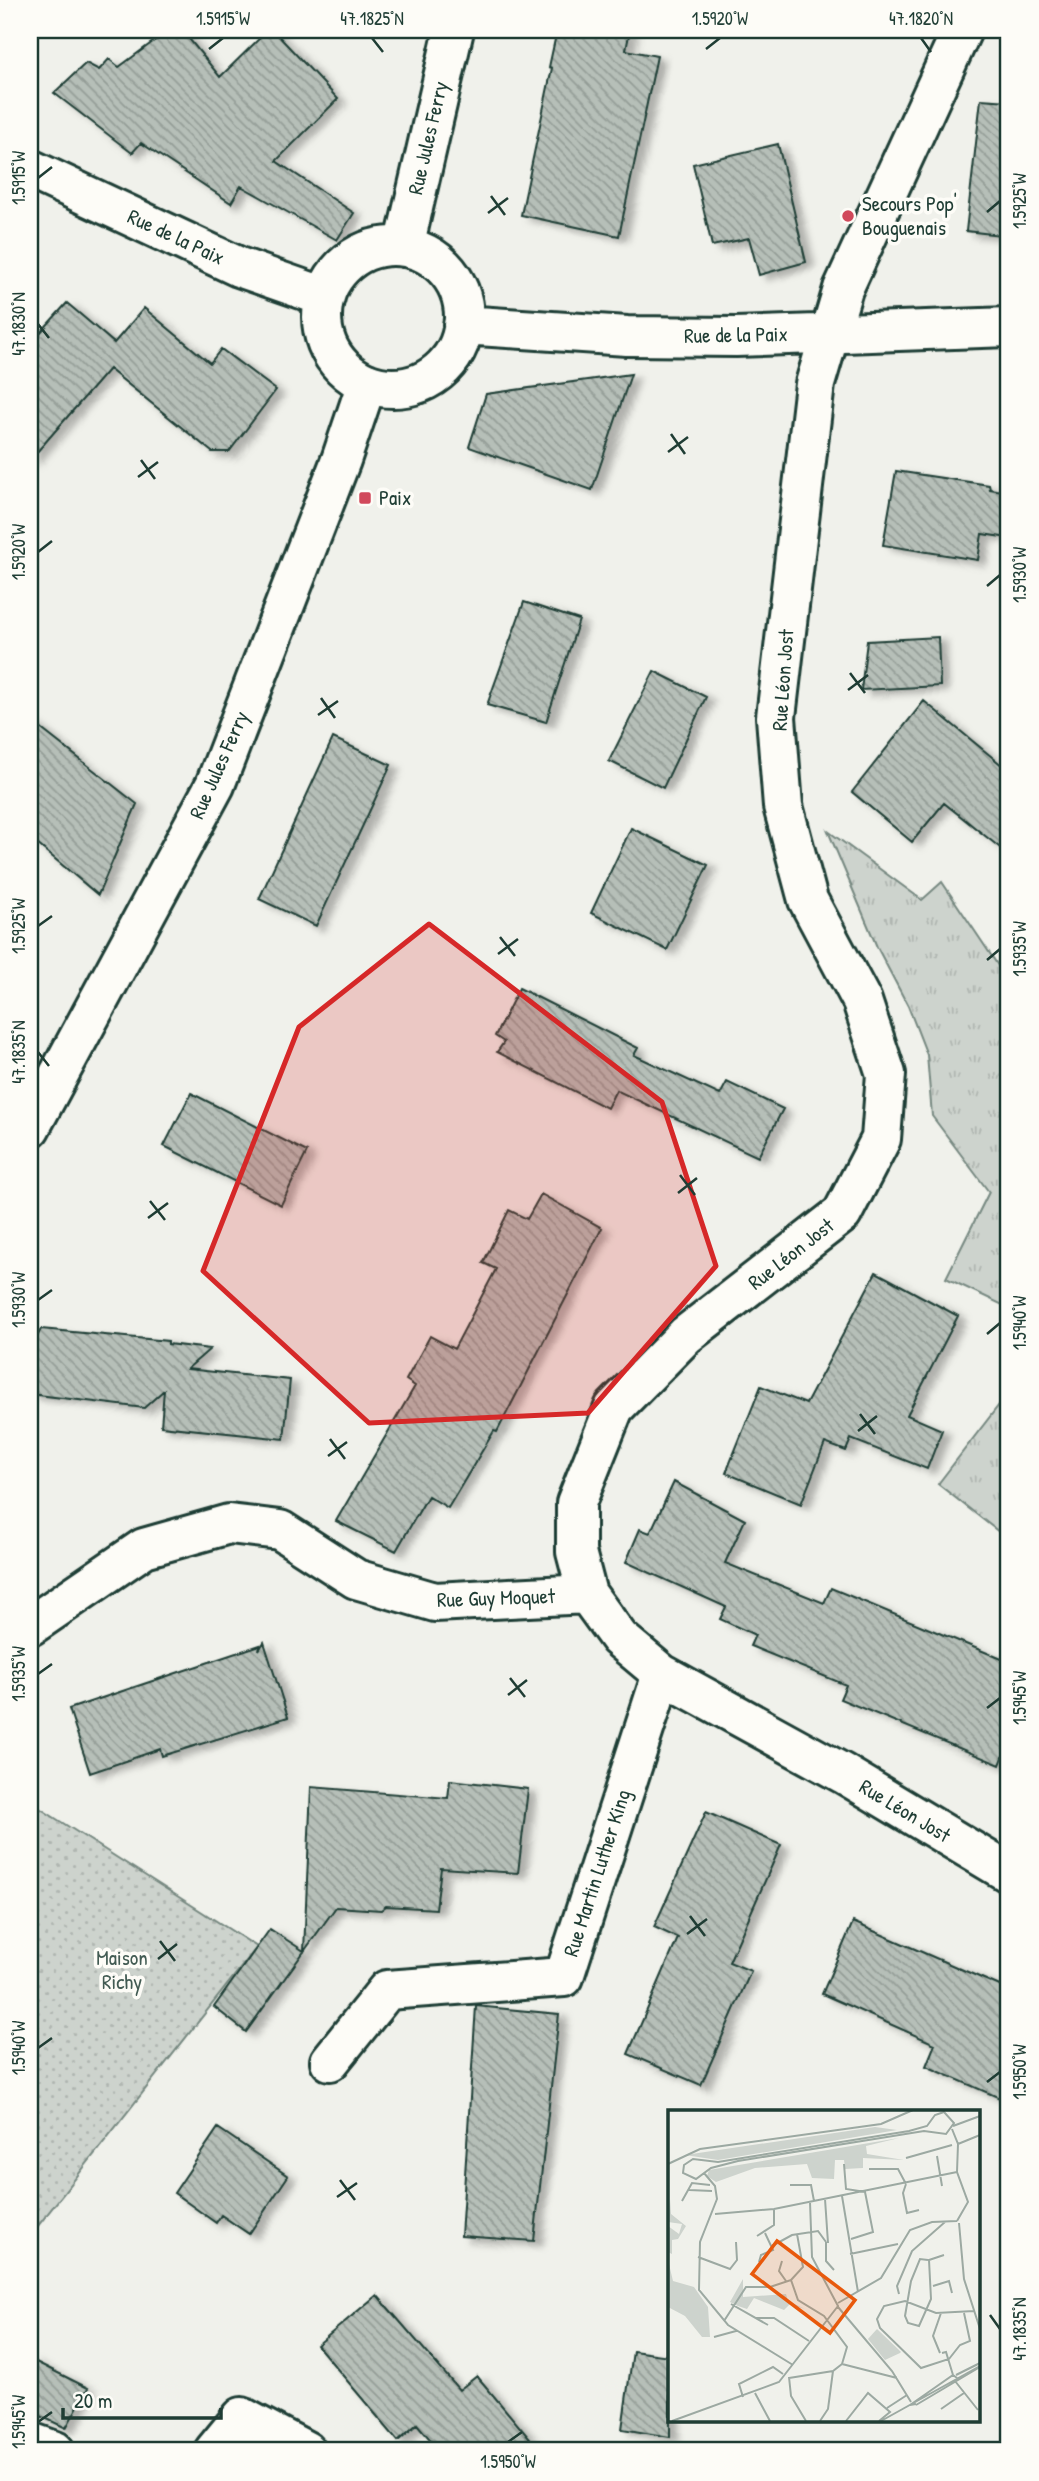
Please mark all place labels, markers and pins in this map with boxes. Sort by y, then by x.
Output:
place label: Secours Pop' Bouguenais [862,189,957,242]
marker: Secours Pop' Bouguenais [840,208,856,224]
place label: Paix [379,483,411,512]
marker: Paix [357,490,373,506]

